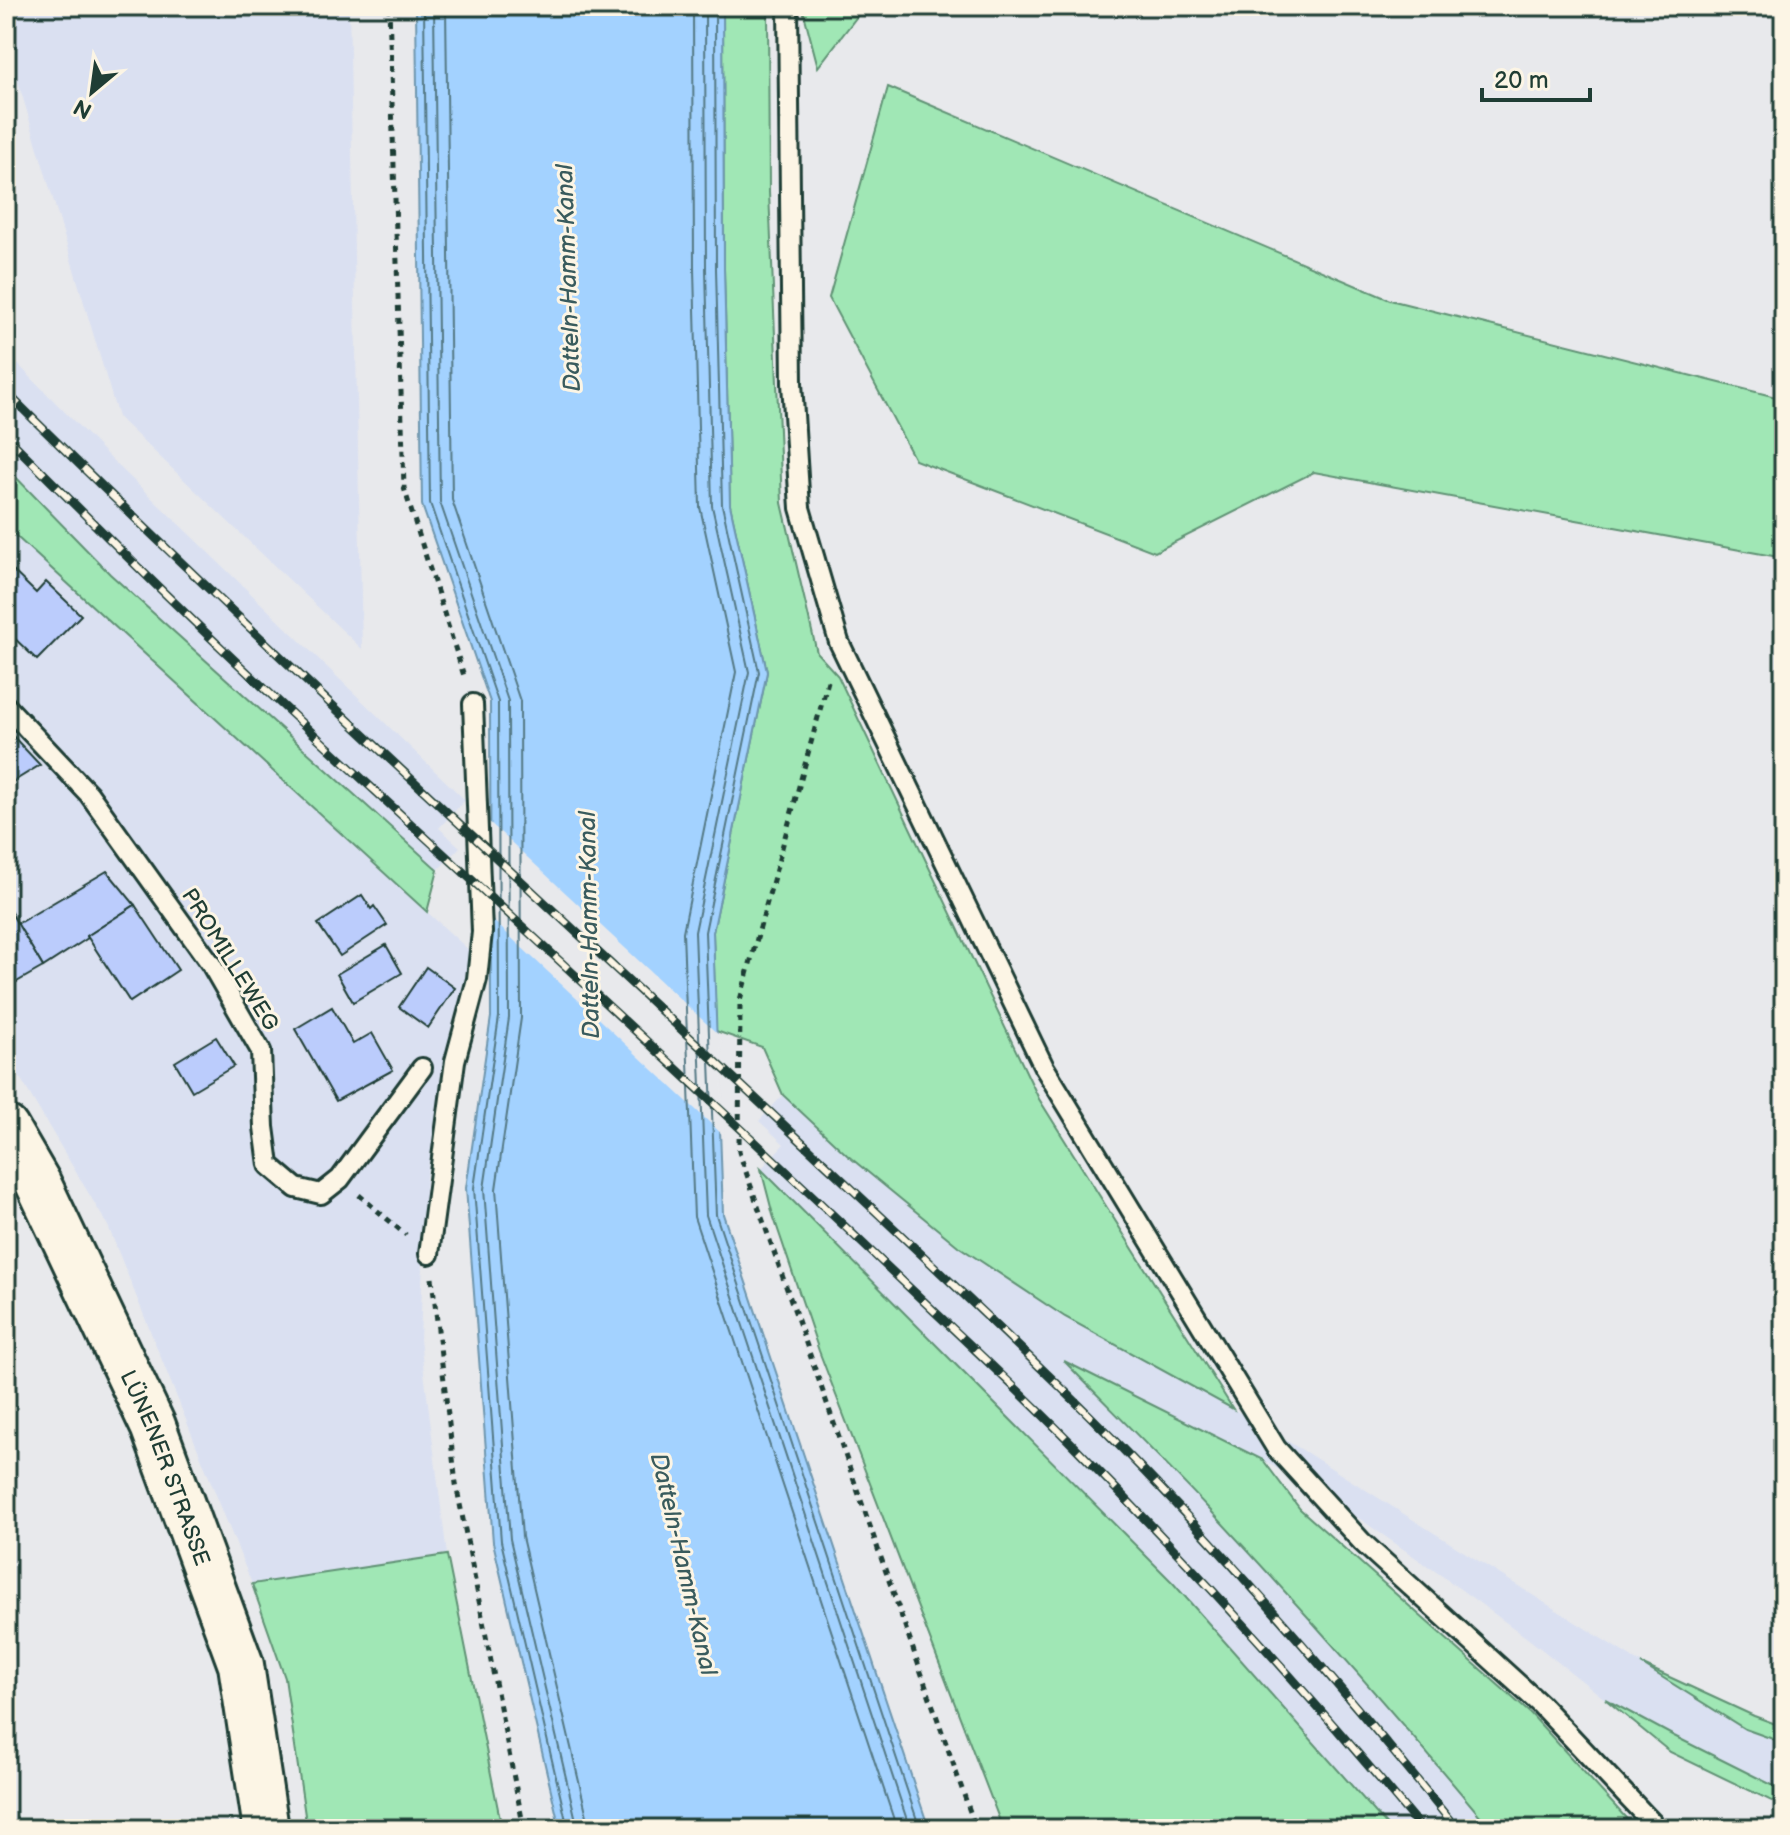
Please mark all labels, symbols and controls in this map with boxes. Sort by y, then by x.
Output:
north arrow [52,52,132,132]
scale bar [1482,52,1590,102]
text: 20 m [1494,66,1549,95]
text: N [69,92,97,124]
water label: Datteln-Hamm-Kanal [550,162,587,392]
water label: Datteln-Hamm-Kanal [573,809,606,1039]
street label: PROMILLEWEG [175,884,284,1036]
street label: LÜNENER STRASSE [114,1366,215,1570]
water label: Datteln-Hamm-Kanal [644,1450,724,1680]

